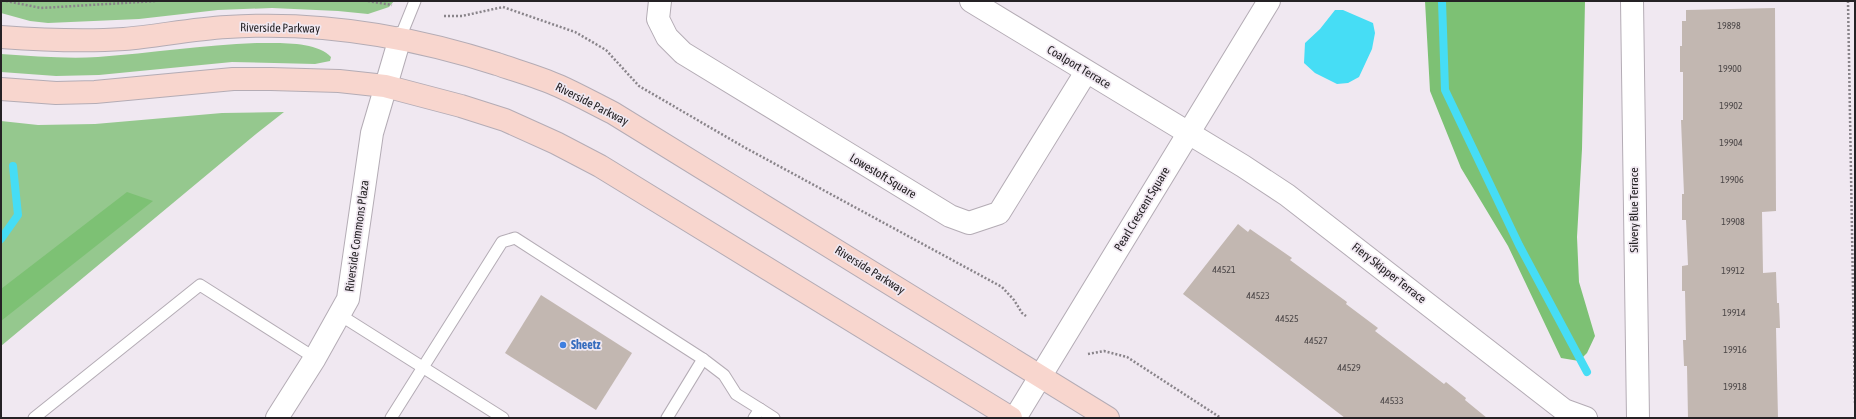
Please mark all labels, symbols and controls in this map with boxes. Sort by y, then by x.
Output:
street label: Riverside Parkway [240,20,320,36]
house number: 19898 [1717,20,1741,31]
street label: Coalport Terrace [1045,42,1113,92]
house number: 19900 [1718,63,1742,74]
street label: Riverside Parkway [553,80,631,128]
house number: 19902 [1719,100,1743,111]
house number: 19904 [1719,137,1743,148]
street label: Lowestoft Square [847,151,919,201]
street label: Pearl Crescent Square [1111,164,1173,254]
street label: Silvery Blue Terrace [1627,167,1641,253]
house number: 19906 [1720,174,1744,185]
street label: Riverside Commons Plaza [342,179,372,293]
house number: 19908 [1721,216,1745,227]
street label: Fiery Skipper Terrace [1349,240,1429,306]
street label: Riverside Parkway [832,243,908,297]
house number: 44521 [1212,264,1236,275]
house number: 19912 [1721,265,1745,276]
house number: 44523 [1246,290,1270,301]
house number: 19914 [1722,307,1746,318]
house number: 44525 [1275,313,1299,324]
house number: 44527 [1304,335,1328,346]
place label: Sheetz [571,338,601,352]
marker: Sheetz [558,340,568,350]
house number: 19916 [1723,344,1747,355]
house number: 44529 [1337,362,1361,373]
house number: 19918 [1723,381,1747,392]
house number: 44533 [1380,395,1404,406]

